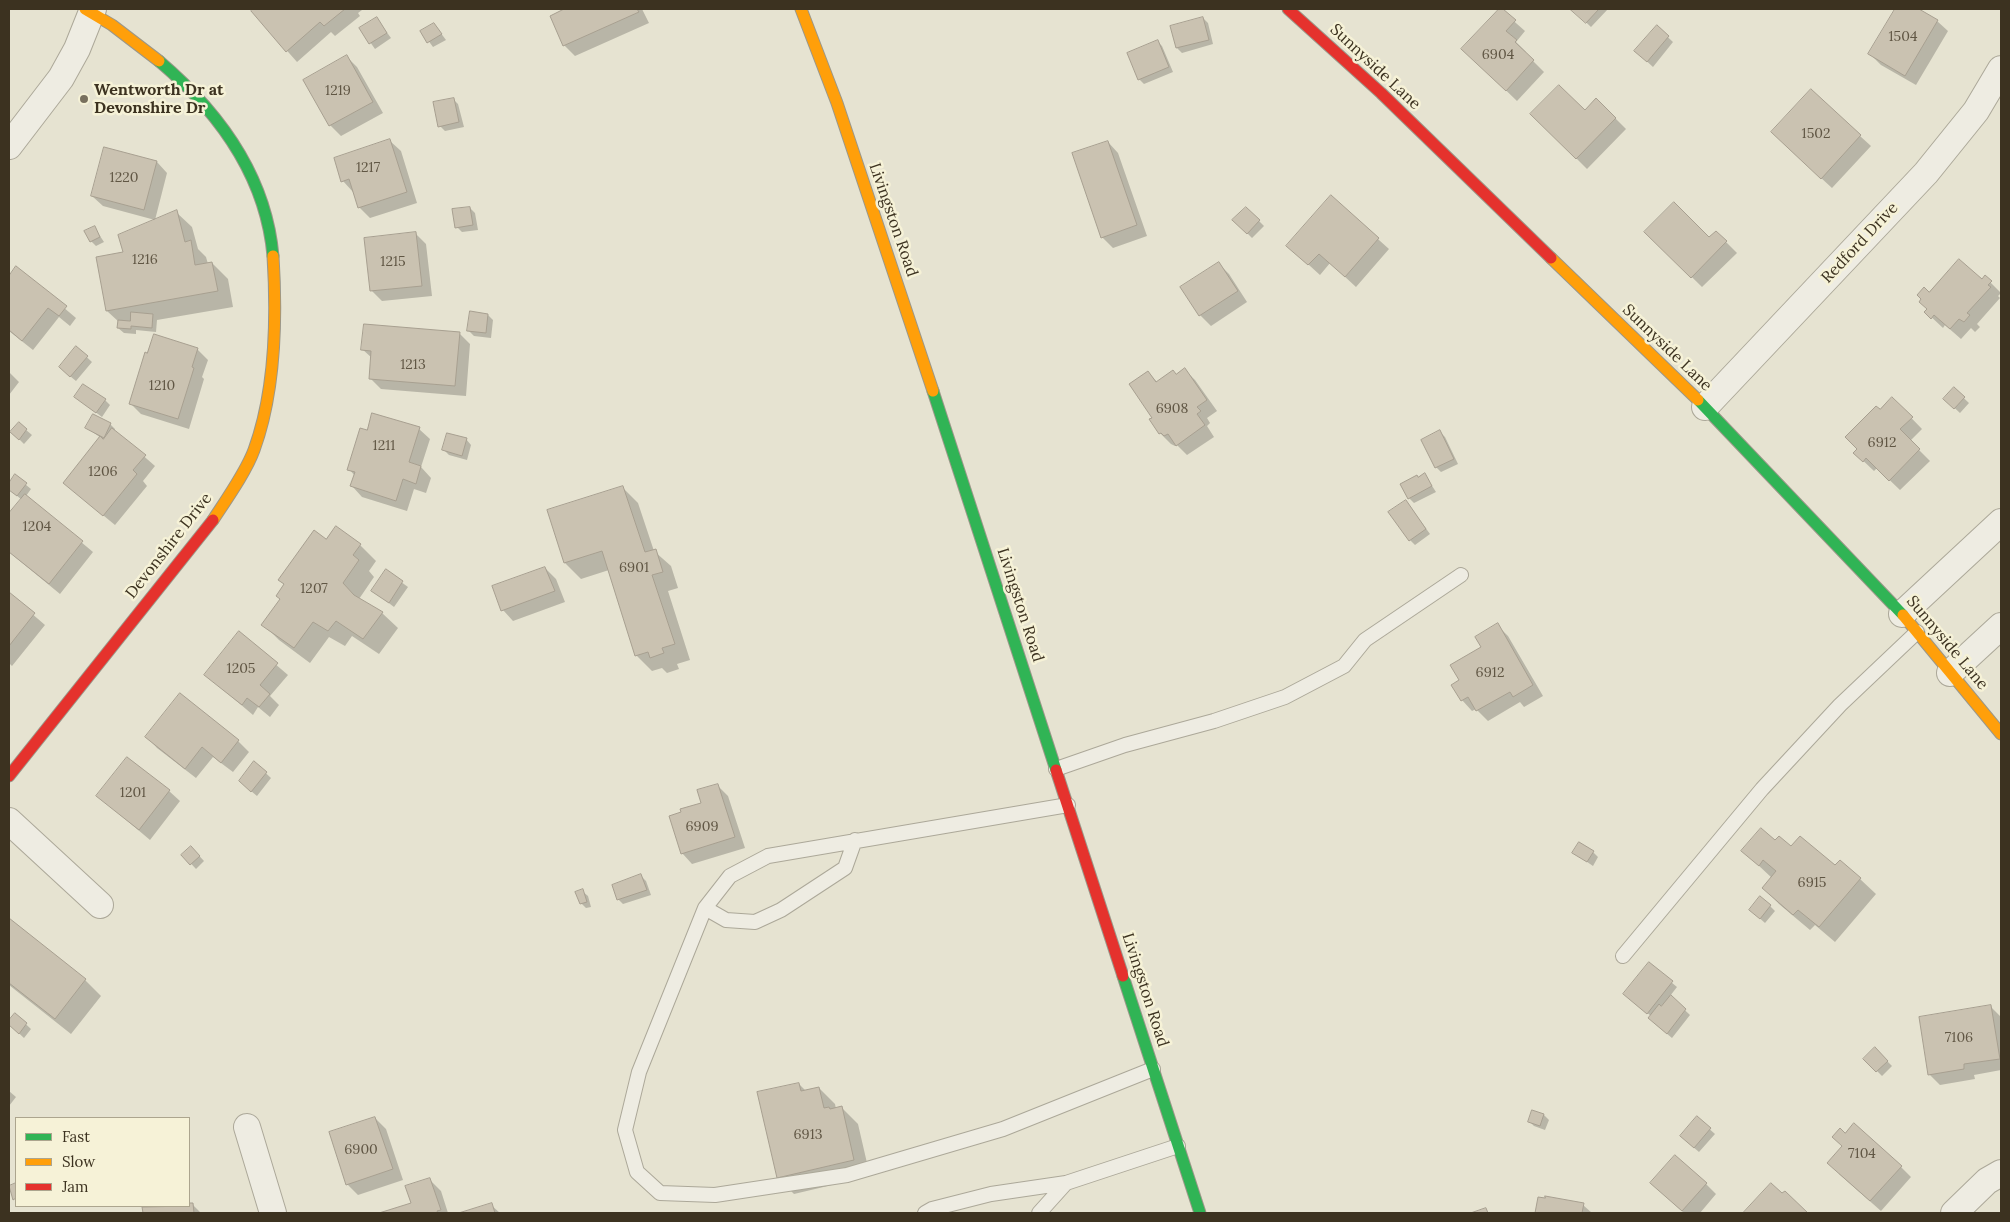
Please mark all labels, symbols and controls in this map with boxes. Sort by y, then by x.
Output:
street label: Sunnyside Lane [1326,20,1424,114]
house number: 1504 [1888,29,1918,45]
house number: 6904 [1482,47,1514,63]
place label: Wentworth Dr at Devonshire Dr [94,80,224,118]
house number: 1219 [325,83,351,99]
marker: Wentworth Dr at Devonshire Dr [78,93,90,105]
house number: 1502 [1802,126,1830,142]
house number: 1217 [356,160,380,176]
street label: Livingston Road [865,161,921,279]
house number: 1220 [110,170,138,186]
street label: Redford Drive [1818,199,1902,287]
house number: 1216 [132,252,158,268]
house number: 1215 [380,254,406,270]
street label: Sunnyside Lane [1618,300,1716,396]
house number: 1213 [400,357,426,373]
house number: 1210 [149,378,175,394]
house number: 6908 [1156,401,1188,417]
house number: 6912 [1868,435,1896,451]
house number: 1211 [373,438,395,454]
house number: 1206 [88,464,118,480]
street label: Devonshire Drive [122,489,216,603]
house number: 1204 [23,519,51,535]
street label: Livingston Road [993,546,1047,664]
house number: 6901 [619,560,649,576]
house number: 1207 [300,581,328,597]
street label: Sunnyside Lane [1902,592,1992,694]
house number: 1205 [227,661,255,677]
house number: 6912 [1476,665,1504,681]
house number: 1201 [120,785,146,801]
house number: 6909 [686,819,718,835]
house number: 6915 [1798,875,1826,891]
street label: Livingston Road [1118,931,1172,1049]
house number: 7106 [1945,1030,1973,1046]
legend [15,1117,190,1207]
text: Fast [62,1127,90,1146]
house number: 6913 [793,1127,823,1143]
house number: 6900 [344,1142,378,1158]
house number: 7104 [1848,1146,1876,1162]
text: Slow [62,1152,95,1171]
text: Jam [62,1177,89,1196]

